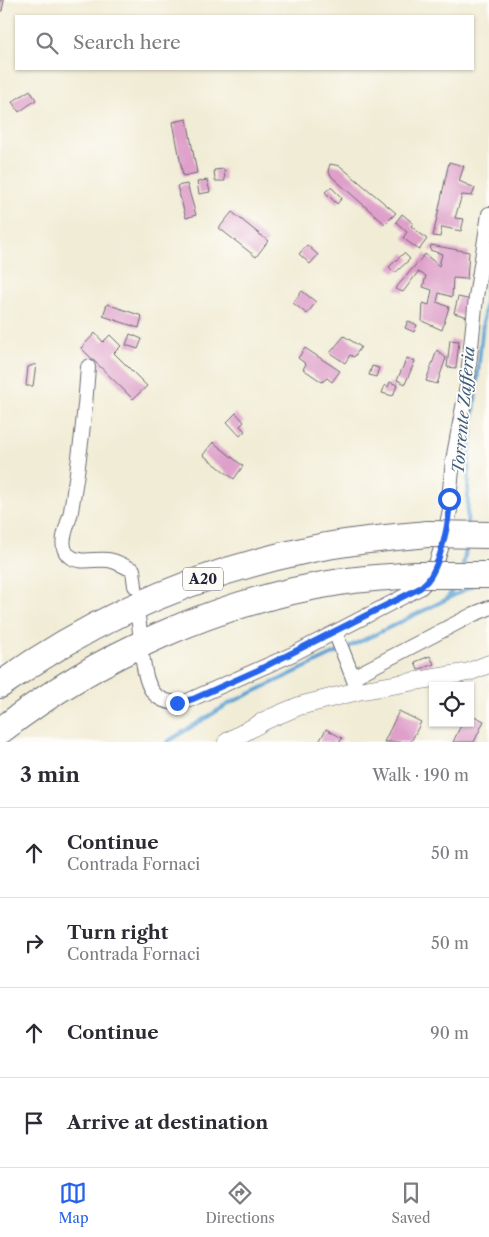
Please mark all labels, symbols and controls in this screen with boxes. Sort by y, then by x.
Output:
search box [15,15,474,70]
icon: search [33,29,61,57]
text: Search here [73,31,181,54]
water label: Torrente Zafferia [447,345,479,474]
route start [438,488,461,511]
road number: A20 [183,568,223,590]
map controls [429,682,474,727]
button: locate [429,682,474,727]
route end [166,692,189,715]
text: 3 min [20,762,80,787]
text: Walk · 190 m [372,765,469,785]
text: Continue [67,831,159,854]
icon: ahead [20,839,48,867]
text: 50 m [431,843,469,863]
text: Contrada Fornaci [67,854,200,874]
text: Turn right [67,921,168,944]
icon: right [20,929,48,957]
text: 50 m [431,933,469,953]
text: Contrada Fornaci [67,944,200,964]
icon: ahead [20,1019,48,1047]
text: Continue [67,1021,159,1044]
text: 90 m [430,1023,469,1043]
icon: arrive [20,1109,48,1137]
text: Arrive at destination [67,1111,268,1134]
tab: Map [58,1179,89,1227]
tab: Directions [205,1179,275,1227]
tab: Saved [392,1179,430,1227]

